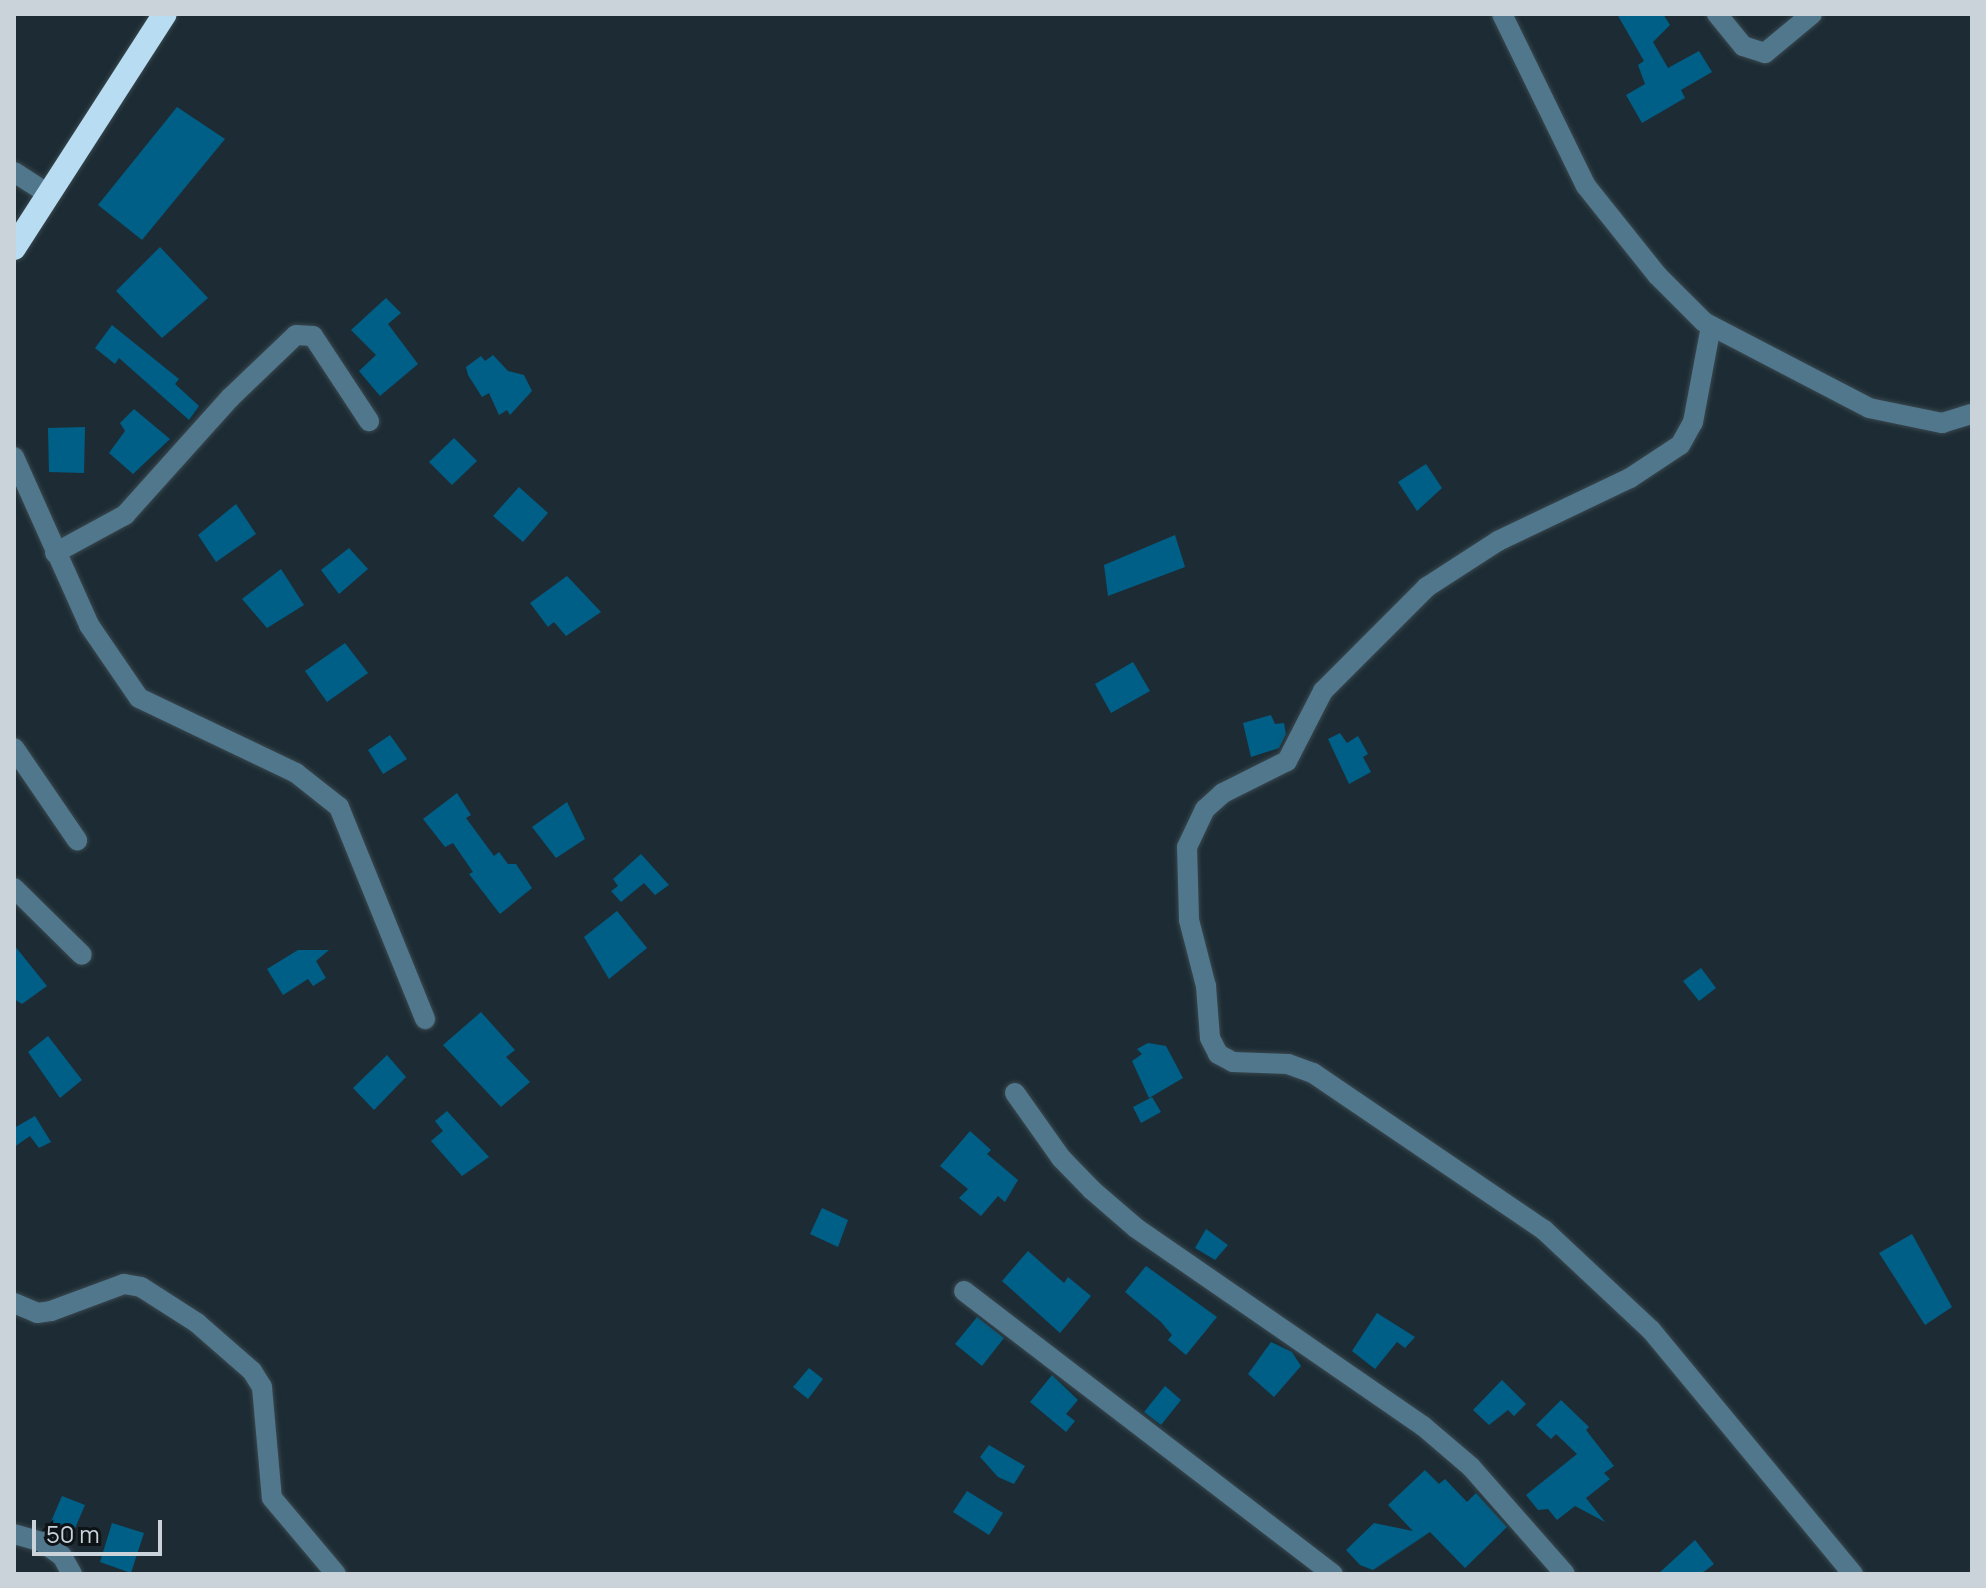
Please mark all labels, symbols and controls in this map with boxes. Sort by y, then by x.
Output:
scale bar [36,1504,166,1554]
text: 50 m [46,1517,100,1550]

